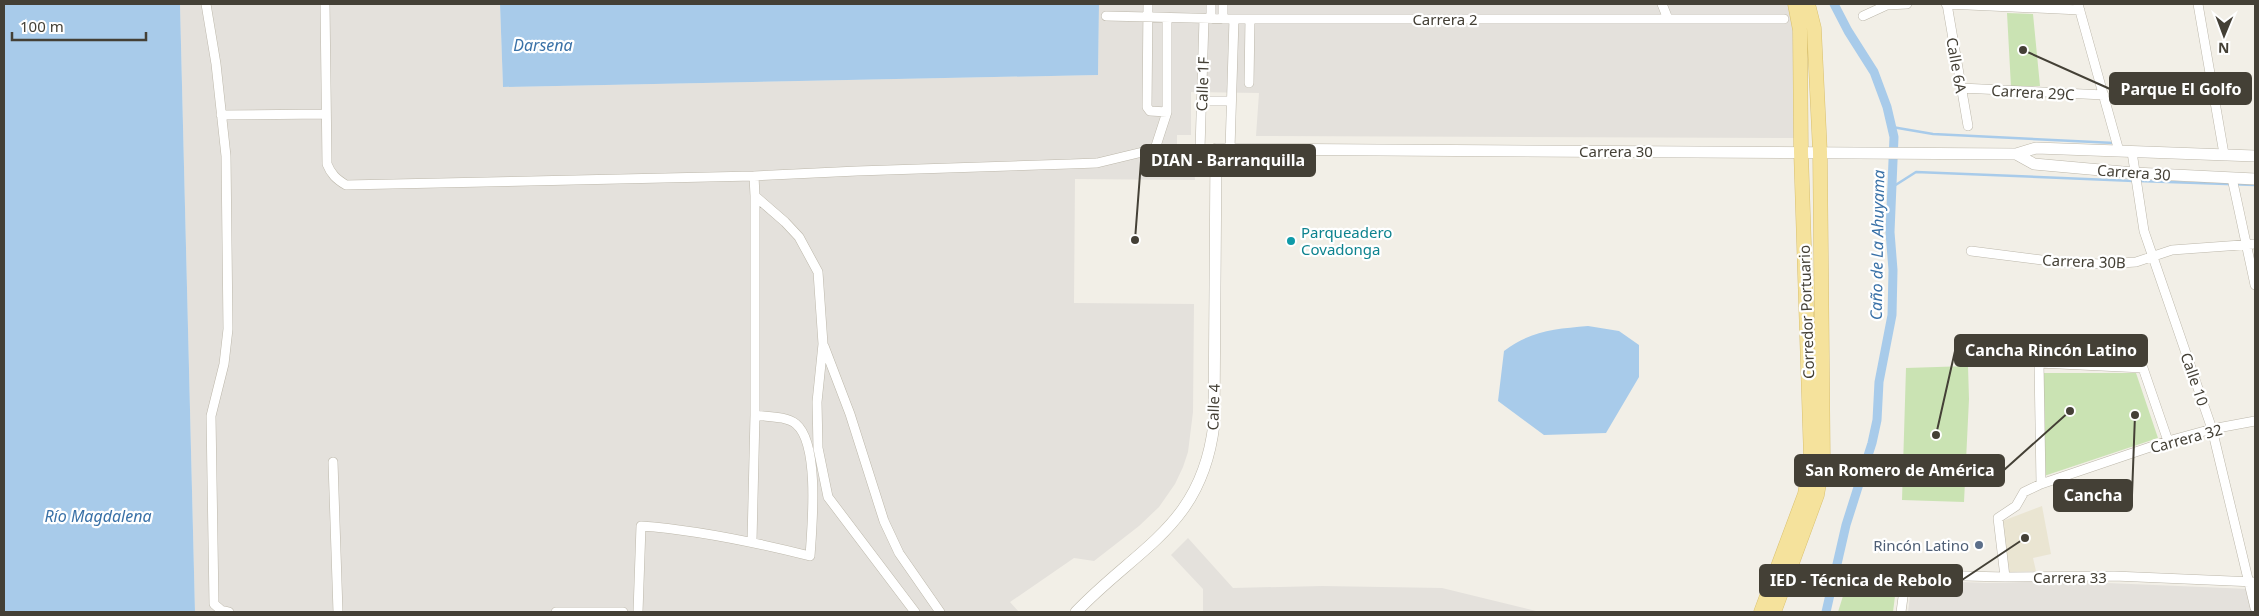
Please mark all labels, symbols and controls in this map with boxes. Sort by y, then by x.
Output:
street label: Carrera 2 [1412,9,1478,29]
scale bar [12,10,146,42]
north arrow [2199,10,2249,60]
text: 100 m [20,16,64,36]
water label: Darsena [513,34,573,56]
street label: Calle 6A [1942,36,1972,95]
text: N [2218,39,2230,58]
street label: Calle 1F [1191,56,1213,112]
callout: Parque El Golfo [2110,73,2251,104]
text: Parque El Golfo [2120,78,2242,100]
street label: Carrera 29C [1991,80,2076,104]
street label: Carrera 30 [1579,141,1653,161]
callout: DIAN - Barranquilla [1141,145,1315,176]
text: DIAN - Barranquilla [1151,149,1305,171]
street label: Carrera 30 [2096,159,2172,185]
water label: Caño de La Ahuyama [1865,170,1889,320]
place label: Parqueadero Covadonga [1301,222,1392,259]
marker: Parqueadero Covadonga [1285,235,1297,247]
street label: Corredor Portuario [1794,245,1818,379]
street label: Carrera 30B [2042,250,2126,272]
callout: Cancha Rincón Latino [1955,335,2147,366]
text: Cancha Rincón Latino [1965,339,2137,361]
street label: Calle 10 [2177,350,2213,408]
street label: Calle 4 [1202,383,1224,431]
street label: Carrera 32 [2148,419,2224,457]
callout: San Romero de América [1795,455,2004,486]
text: San Romero de América [1805,459,1995,481]
callout: Cancha [2054,480,2132,511]
text: Cancha [2064,484,2122,506]
water label: Río Magdalena [44,505,152,527]
place label: Rincón Latino [1873,535,1969,555]
marker: Rincón Latino [1973,539,1985,551]
callout: IED - Técnica de Rebolo [1760,565,1962,596]
street label: Carrera 33 [2033,567,2107,587]
text: IED - Técnica de Rebolo [1770,569,1952,591]

